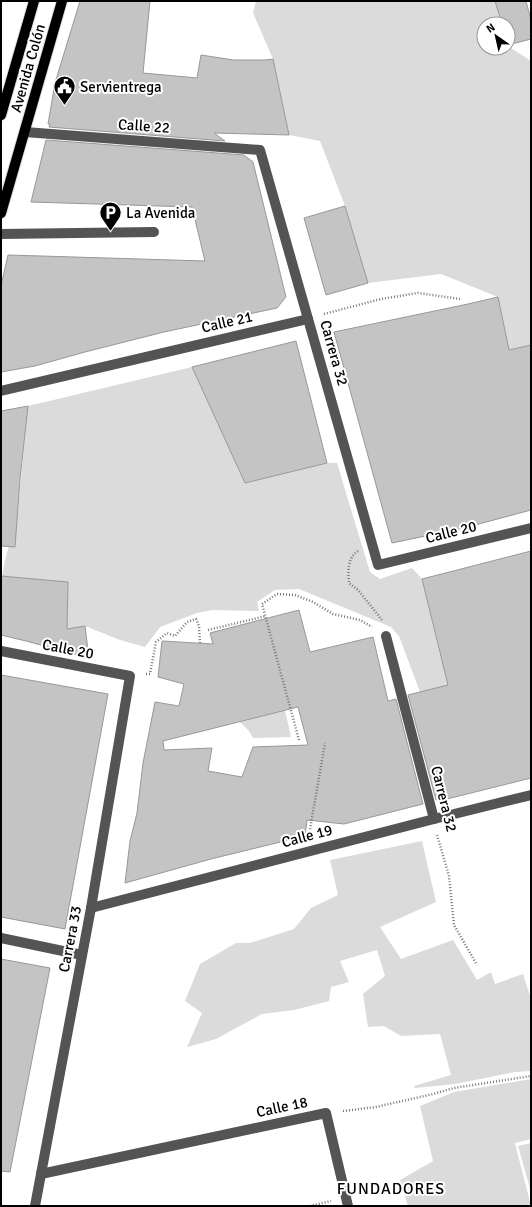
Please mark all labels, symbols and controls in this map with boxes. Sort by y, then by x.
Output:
north arrow [476,16,516,56]
text: N [484,21,497,36]
street label: Avenida Colón [7,22,49,114]
public building icon: Servientrega [52,74,78,107]
place label: Servientrega [80,78,162,96]
street label: Calle 22 [117,115,171,137]
parking icon: La Avenida [98,200,124,233]
place label: La Avenida [126,204,195,222]
street label: Calle 21 [200,307,254,337]
street label: Carrera 32 [316,318,352,388]
street label: Calle 20 [424,517,478,547]
street label: Calle 20 [41,635,95,663]
street label: Carrera 32 [427,764,461,834]
street label: Calle 19 [280,821,334,851]
street label: Carrera 33 [55,904,85,974]
street label: Calle 18 [255,1093,309,1121]
district label: FUNDADORES [337,1179,445,1199]

